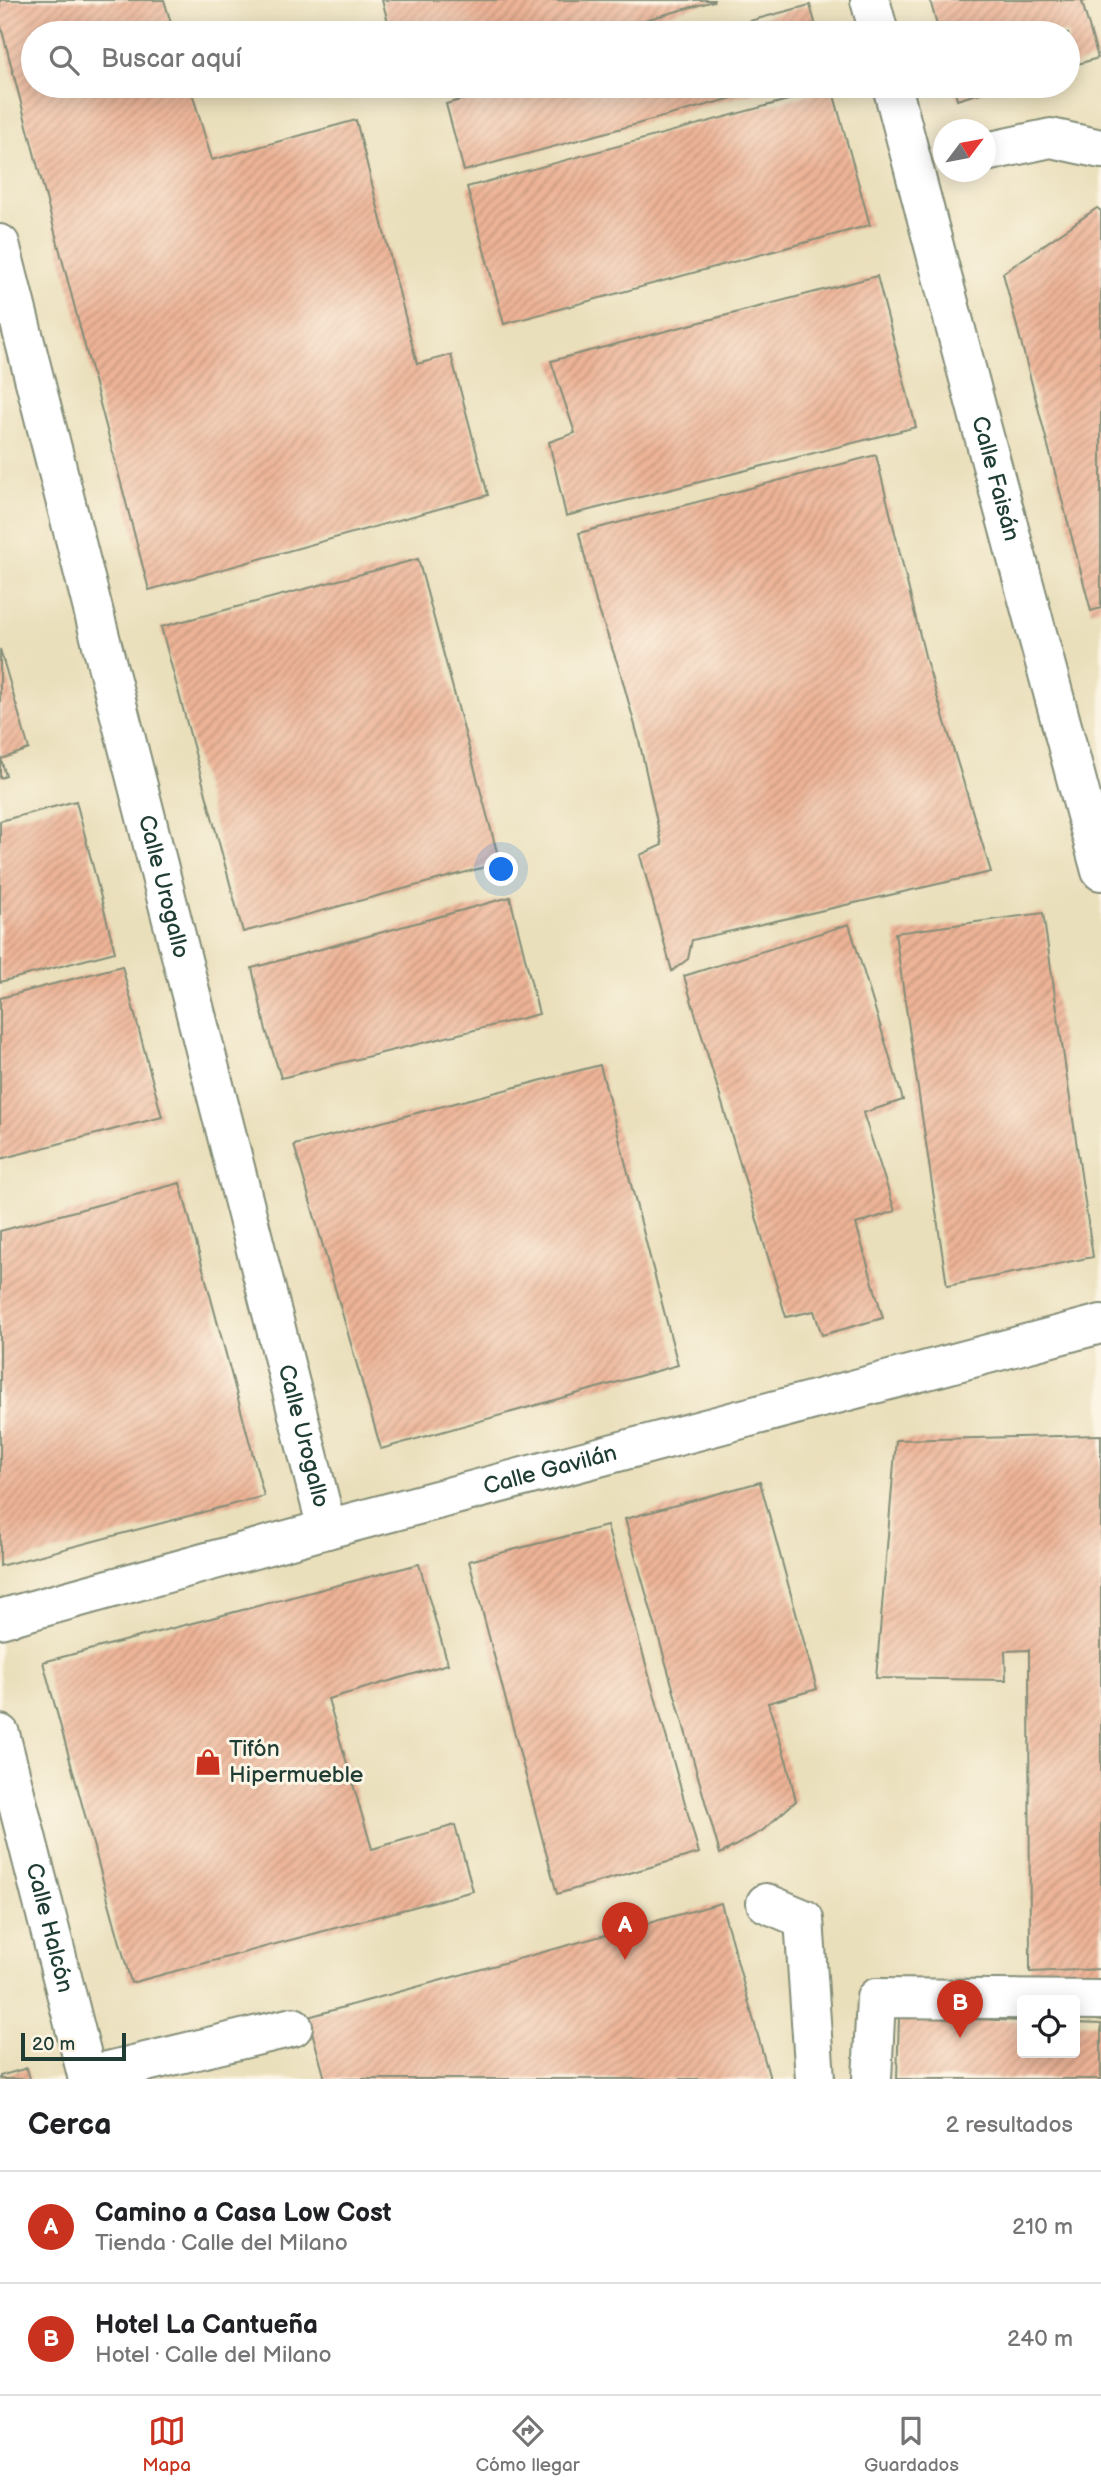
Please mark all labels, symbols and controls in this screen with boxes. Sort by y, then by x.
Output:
search box [21,21,1080,98]
icon: search [45,41,83,79]
text: Buscar aquí [101,44,242,75]
north arrow [933,119,996,182]
street label: Calle Faisán [965,413,1026,544]
street label: Calle Urogallo [132,812,195,961]
your location [484,852,518,886]
street label: Calle Urogallo [272,1361,335,1511]
street label: Calle Gavilán [480,1439,620,1501]
place label: Tifón Hipermueble [229,1735,363,1789]
shop icon: Tifón Hipermueble [193,1747,223,1777]
street label: Calle Halcón [19,1860,79,1995]
pin: A [602,1902,648,1960]
pin: B [937,1980,983,2038]
map controls [1017,1995,1080,2058]
button: locate [1017,1995,1080,2058]
scale bar [21,2030,126,2062]
text: 20 m [32,2033,75,2056]
text: Cerca [28,2107,111,2143]
text: 2 resultados [945,2111,1073,2139]
text: Camino a Casa Low Cost [95,2198,392,2229]
text: A [44,2213,58,2241]
text: 210 m [1012,2213,1073,2241]
text: Tienda · Calle del Milano [95,2229,348,2257]
text: Hotel La Cantueña [95,2310,318,2341]
text: B [43,2325,59,2353]
text: 240 m [1007,2325,1073,2353]
text: Hotel · Calle del Milano [95,2341,331,2369]
tab: Mapa [142,2412,191,2477]
tab: Cómo llegar [475,2412,580,2477]
tab: Guardados [864,2412,959,2477]

